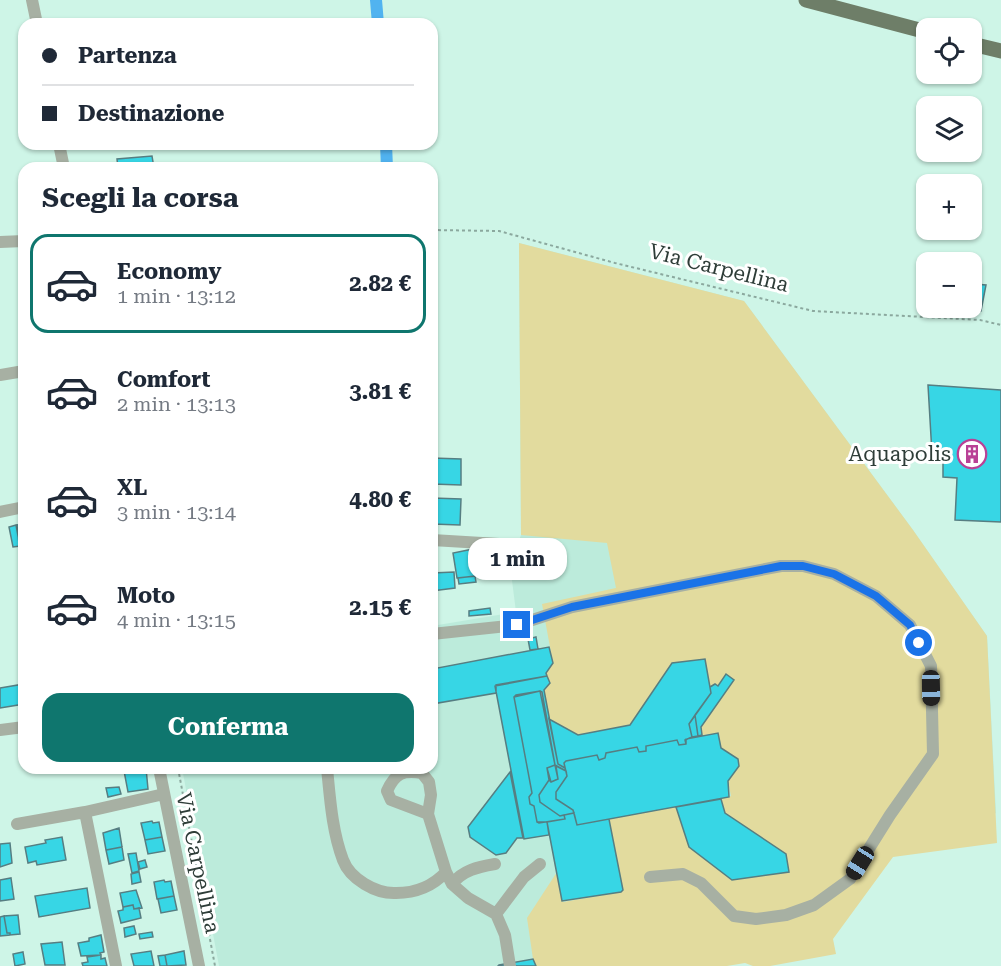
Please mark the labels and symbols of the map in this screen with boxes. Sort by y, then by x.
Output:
street label: Via Carpellina [647,239,792,297]
building icon: Aquapolis [956,438,988,470]
place label: Aquapolis [849,442,951,466]
callout: 1 min [468,538,566,580]
route end [503,611,530,638]
route start [905,629,932,656]
car [922,670,940,706]
street label: Via Carpellina [171,791,225,936]
car [843,843,877,883]

